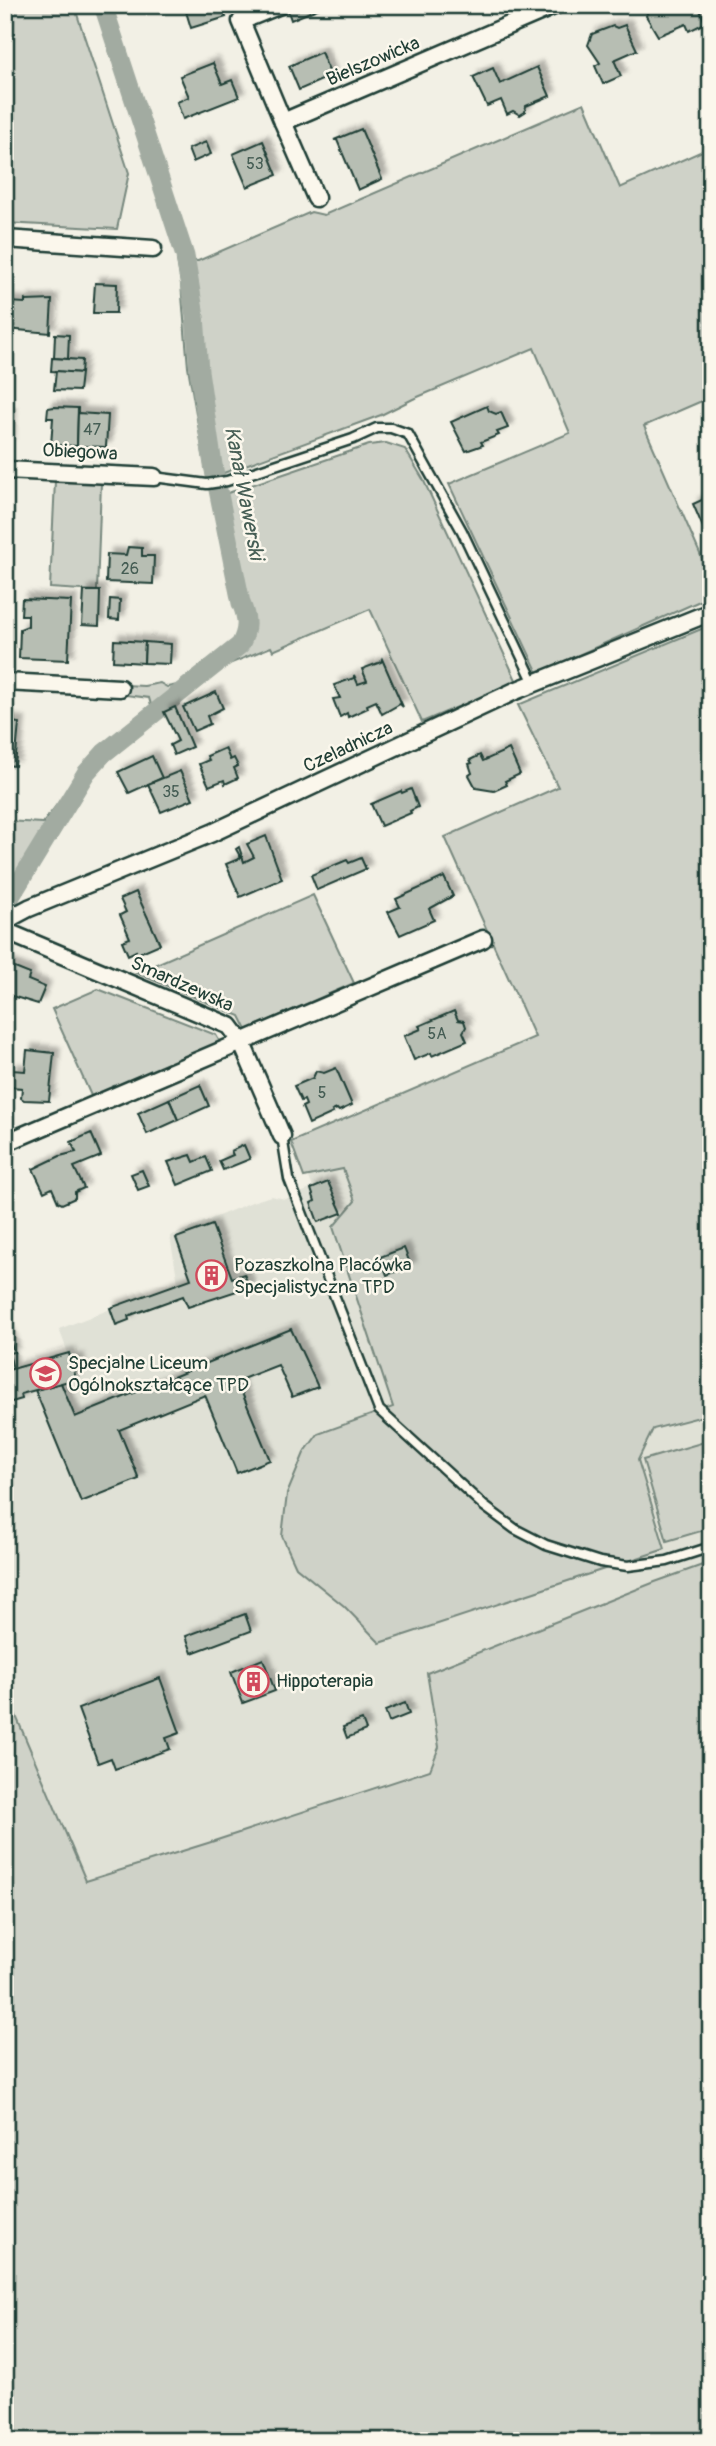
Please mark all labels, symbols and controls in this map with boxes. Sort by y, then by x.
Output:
street label: Bielszowicka [323,31,423,91]
house number: 53 [246,154,264,174]
house number: 47 [83,420,101,440]
water label: Kanał Wawerski [218,424,271,565]
street label: Obiegowa [42,438,118,466]
house number: 26 [121,559,139,579]
street label: Czeladnicza [299,716,397,778]
house number: 35 [162,782,180,802]
street label: Smardzewska [127,951,237,1017]
house number: 5A [427,1024,447,1044]
house number: 5 [318,1083,326,1103]
place label: Pozaszkolna Placówka Specjalistyczna TPD [234,1253,412,1299]
building icon: Pozaszkolna Placówka Specjalistyczna TPD [194,1259,228,1293]
place label: Specjalne Liceum Ogólnokształcące TPD [68,1351,249,1397]
school or university icon: Specjalne Liceum Ogólnokształcące TPD [28,1357,62,1391]
building icon: Hippoterapia [236,1664,270,1698]
place label: Hippoterapia [276,1669,374,1693]

